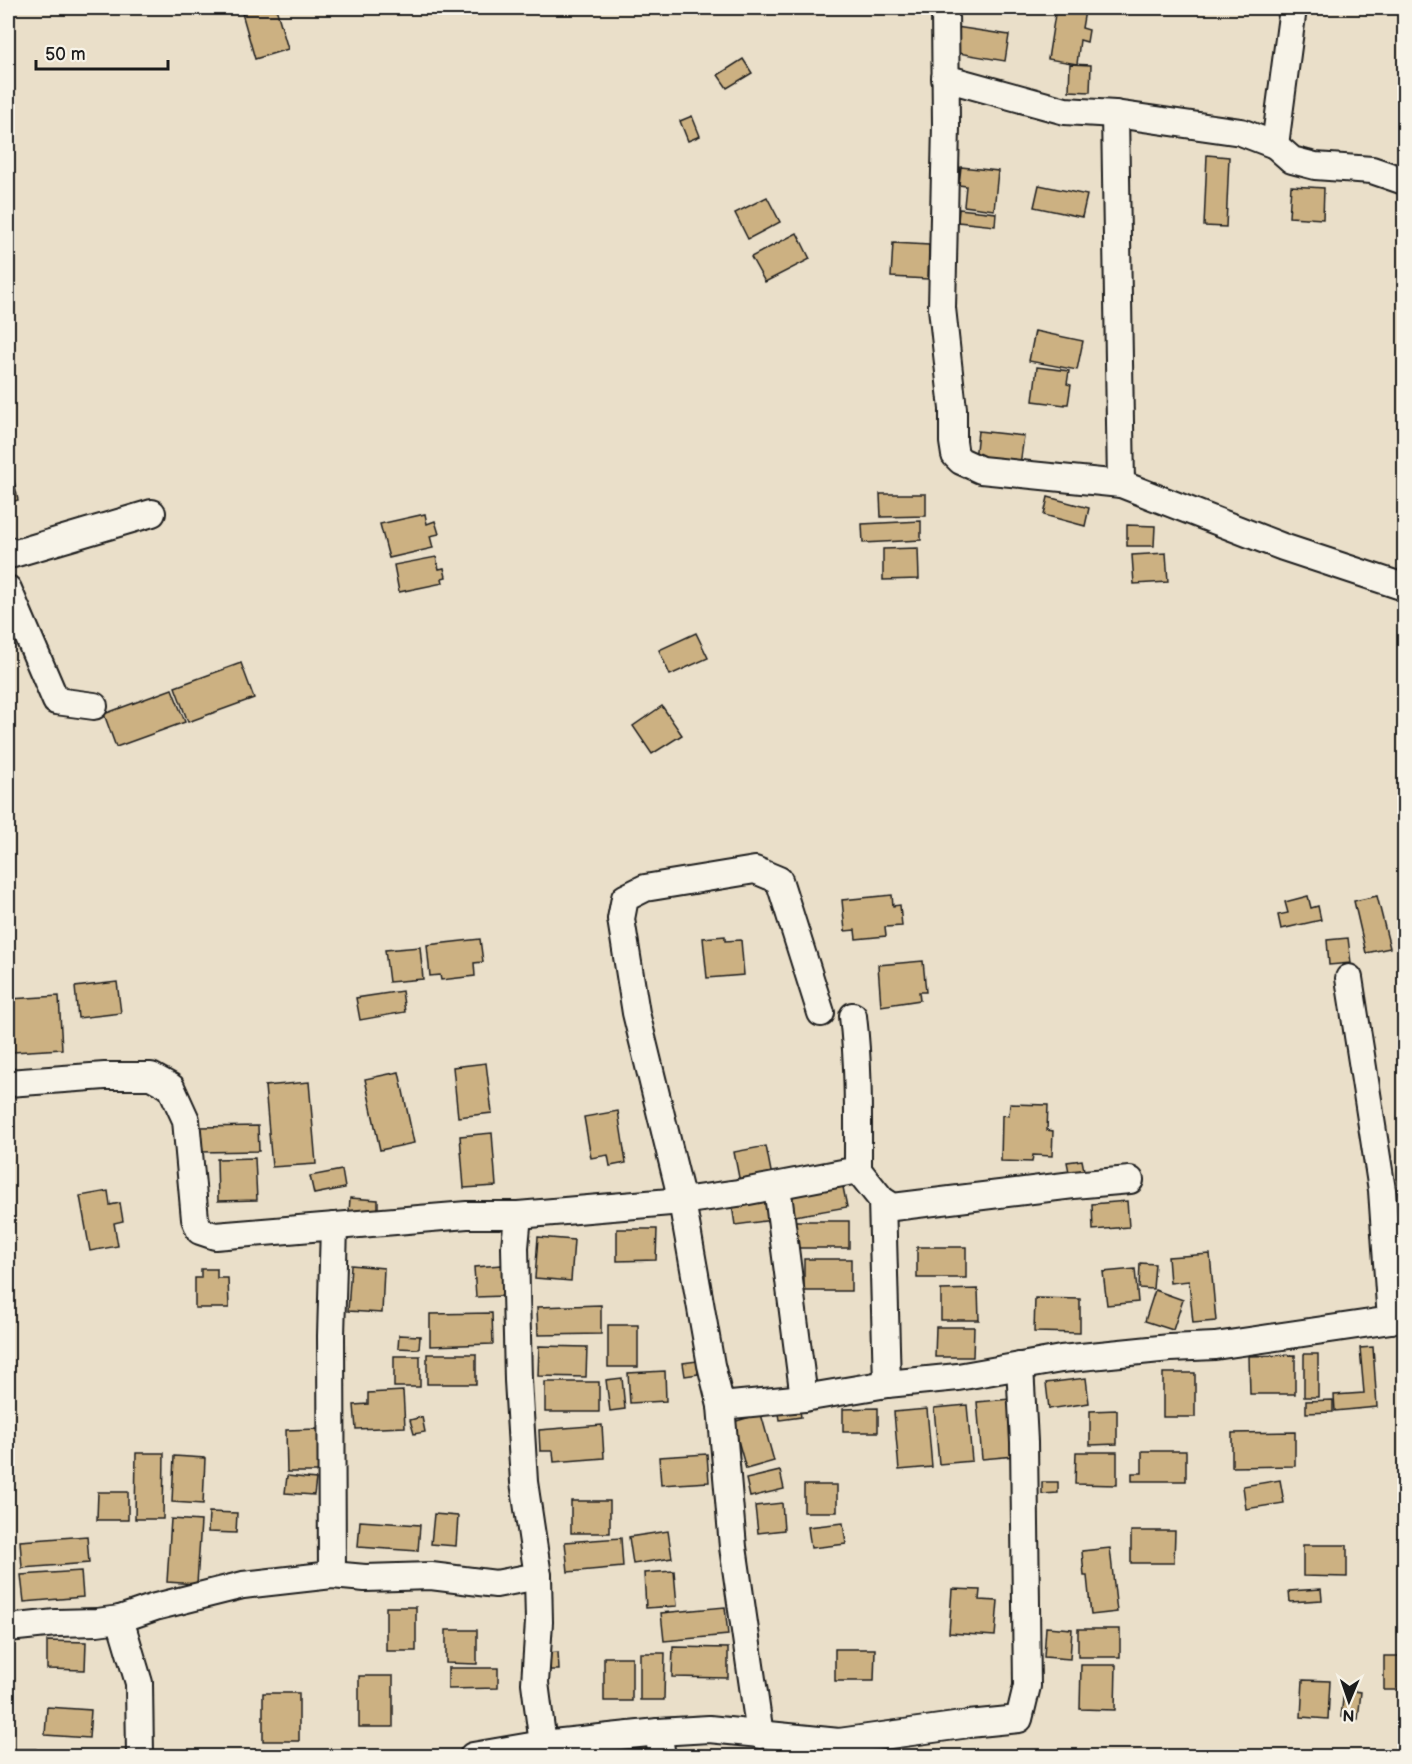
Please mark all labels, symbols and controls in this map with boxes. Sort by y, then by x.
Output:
scale bar [36,33,168,71]
text: 50 m [45,44,86,65]
north arrow [1319,1671,1379,1731]
text: N [1342,1705,1355,1724]

